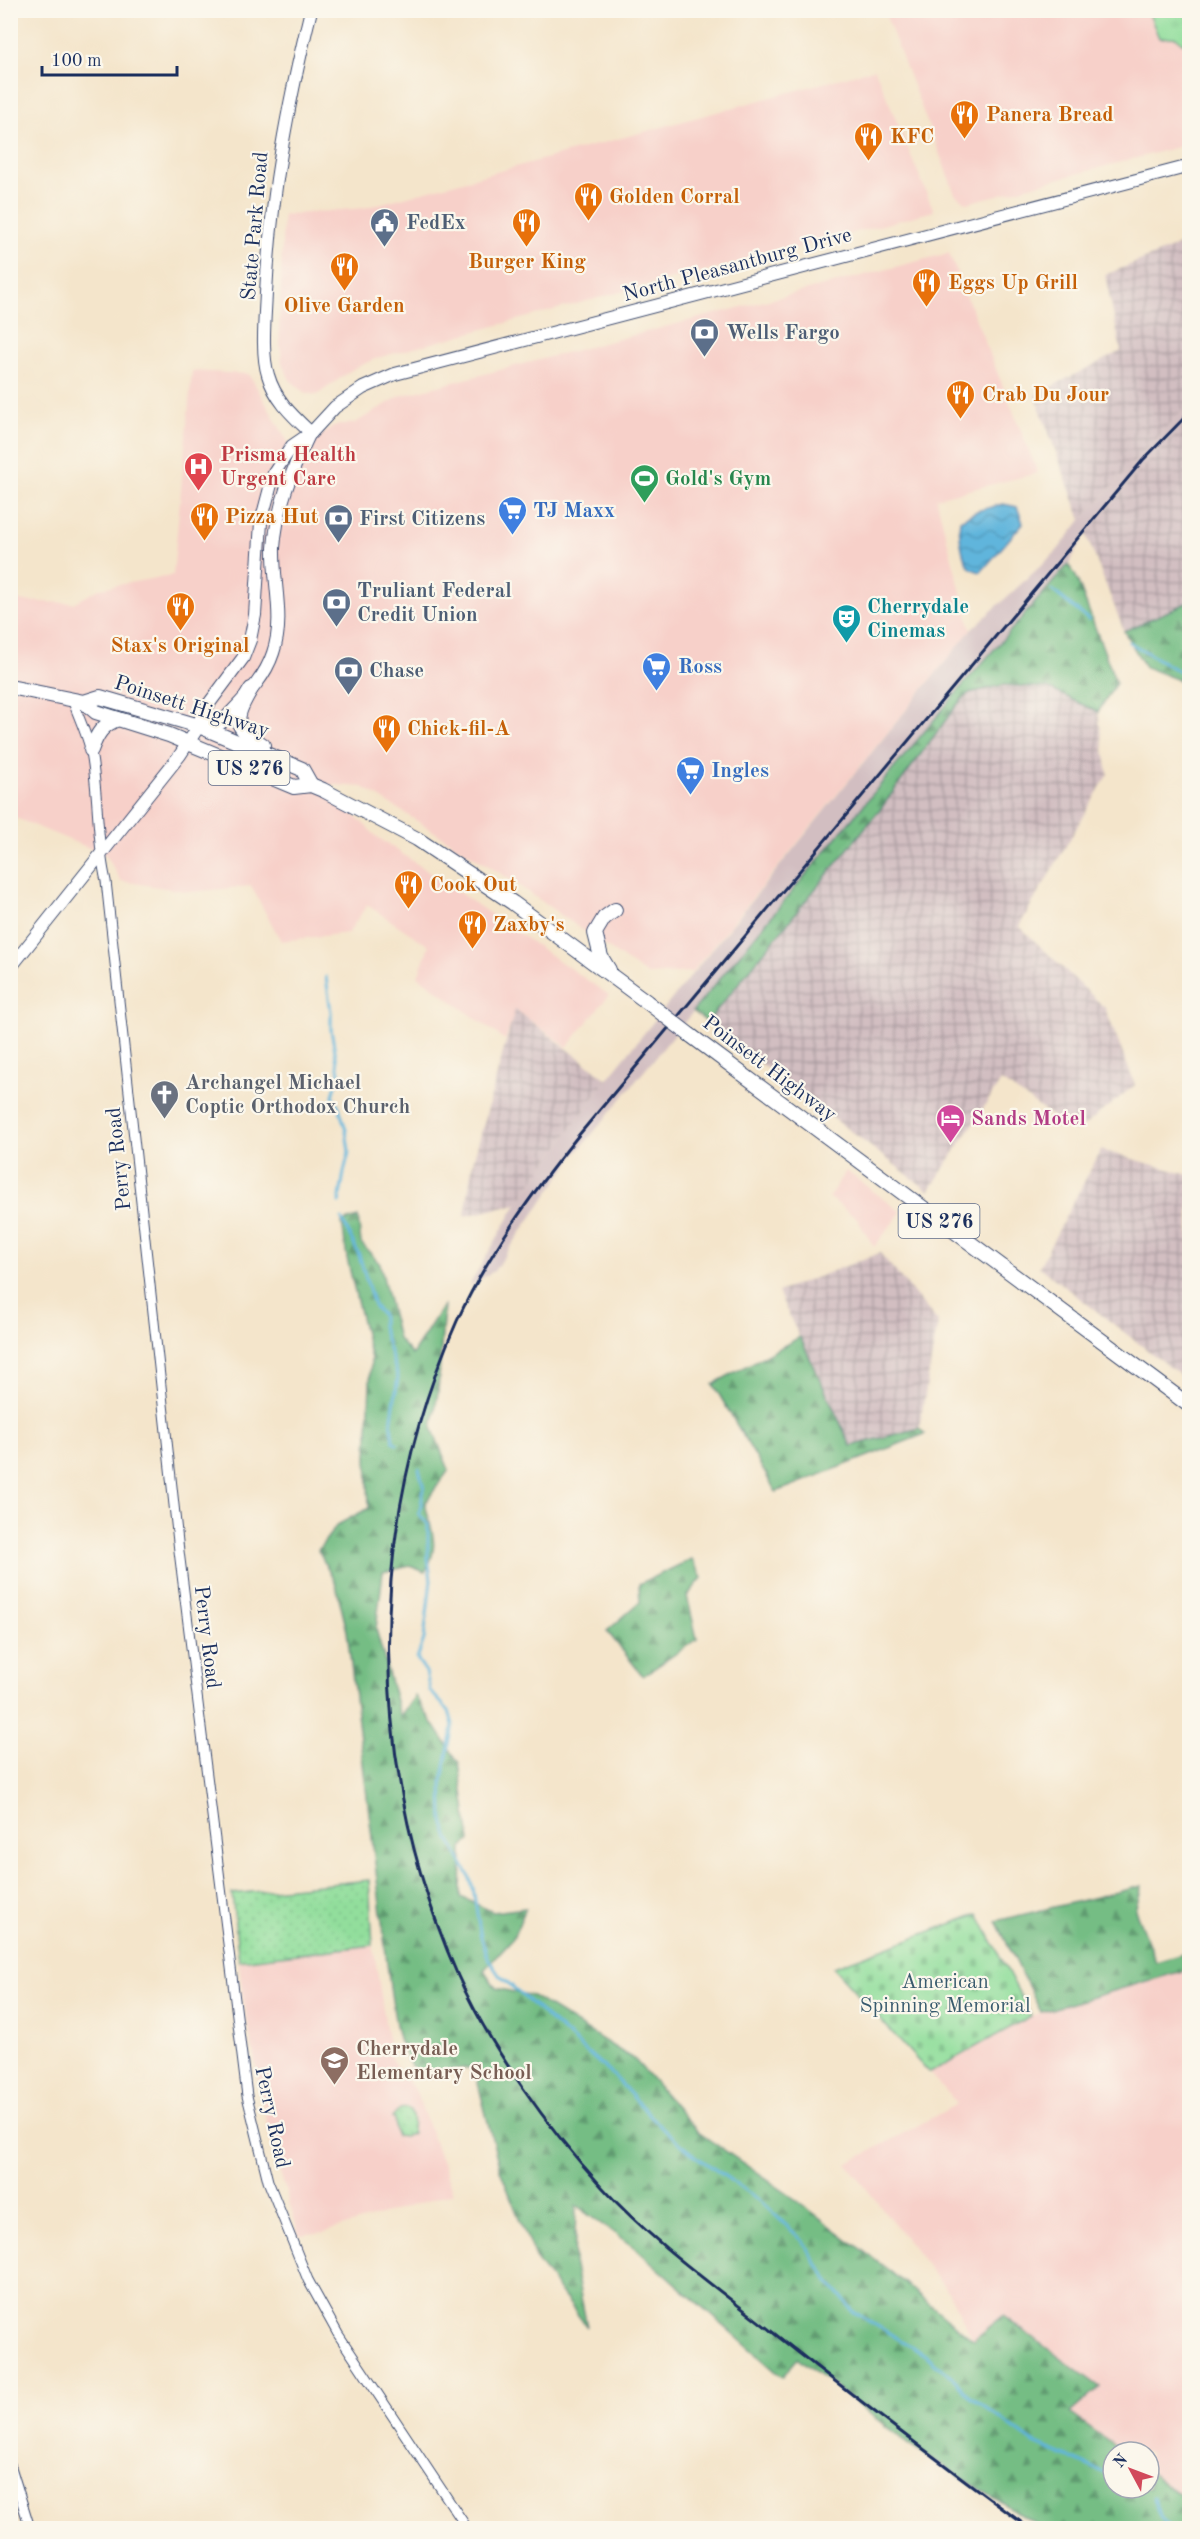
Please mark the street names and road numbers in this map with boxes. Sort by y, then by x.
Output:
street label: State Park Road [239,151,272,302]
street label: North Pleasantburg Drive [621,225,854,306]
street label: Poinsett Highway [111,672,272,742]
road number: US 276 [208,751,290,785]
street label: Poinsett Highway [698,1012,840,1126]
street label: Perry Road [104,1106,135,1212]
road number: US 276 [898,1204,980,1238]
street label: Perry Road [190,1584,223,1690]
street label: Perry Road [250,2064,293,2170]

